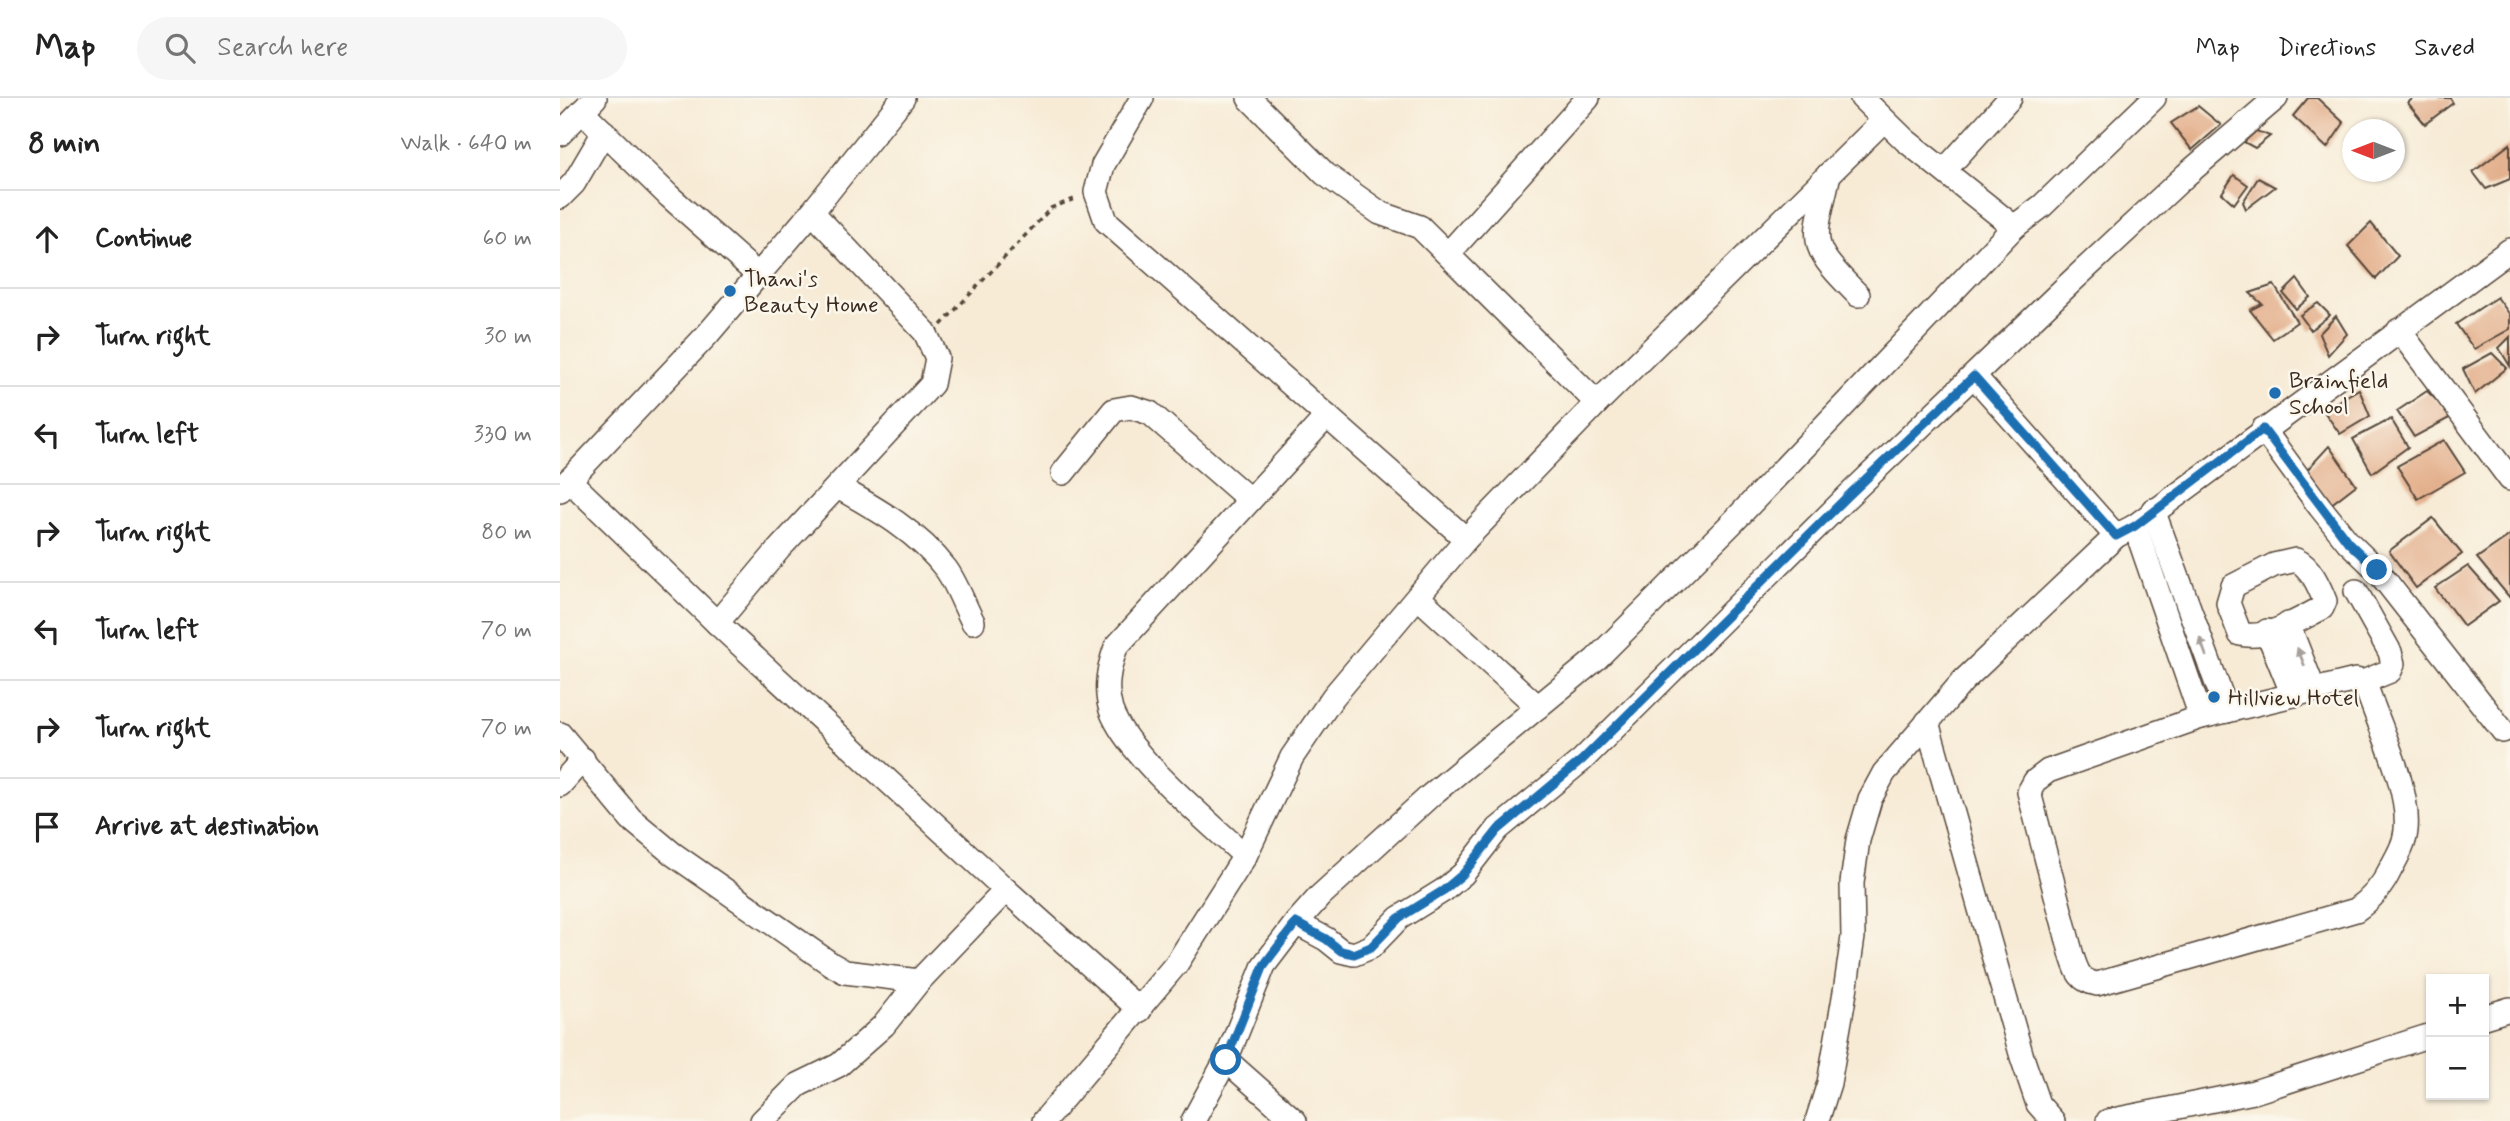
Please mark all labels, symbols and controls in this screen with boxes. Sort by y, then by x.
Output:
search box [137,17,627,80]
text: Map [35,26,95,70]
icon: search [161,29,199,67]
text: Search here [217,31,348,65]
text: Map [2196,33,2240,64]
text: Directions [2278,33,2376,64]
text: Saved [2414,33,2475,64]
north arrow [2342,119,2405,182]
text: 8 min [28,124,101,163]
text: Walk · 640 m [401,129,532,159]
icon: ahead [28,220,66,258]
text: Continue [95,222,192,256]
text: 60 m [483,224,532,254]
place label: Thani's Beauty Home [744,265,879,321]
marker: Thani's Beauty Home [722,283,738,299]
icon: right [28,318,66,356]
text: Turn right [95,320,211,354]
text: 30 m [484,322,532,352]
place label: Brainfield School [2289,367,2388,423]
marker: Brainfield School [2267,385,2283,401]
icon: left [28,416,66,454]
text: Turn left [95,418,199,452]
text: 330 m [474,420,532,450]
icon: right [28,514,66,552]
text: Turn right [95,516,211,550]
text: 80 m [481,518,532,548]
route end [2361,554,2392,585]
icon: left [28,612,66,650]
text: Turn left [95,614,199,648]
text: 70 m [480,616,532,646]
one-way arrow [2197,636,2208,657]
one-way arrow [2295,646,2306,667]
place label: Hillview Hotel [2228,684,2359,714]
marker: Hillview Hotel [2206,689,2222,705]
icon: right [28,710,66,748]
text: Turn right [95,712,211,746]
text: 70 m [480,714,532,744]
icon: arrive [28,808,66,846]
text: Arrive at destination [95,810,319,844]
map controls [2426,974,2489,1100]
button: + [2426,974,2489,1037]
button: − [2426,1037,2489,1100]
route start [1210,1044,1241,1075]

